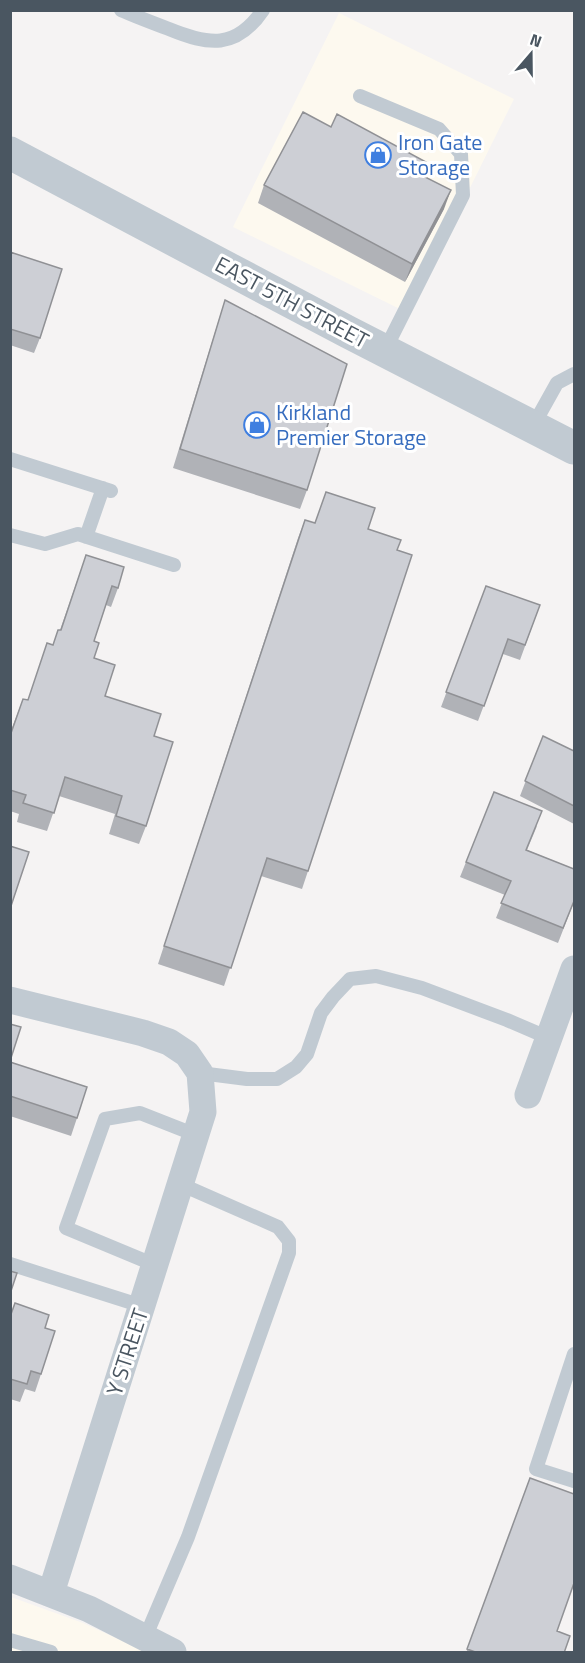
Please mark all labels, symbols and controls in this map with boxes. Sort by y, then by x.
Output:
north arrow [501,24,561,84]
text: N [527,27,545,53]
place label: Iron Gate Storage [398,125,482,184]
shop icon: Iron Gate Storage [363,140,393,170]
street label: EAST 5TH STREET [209,247,375,357]
place label: Kirkland Premier Storage [276,395,426,454]
shop icon: Kirkland Premier Storage [242,410,272,440]
street label: Y STREET [97,1304,157,1400]

